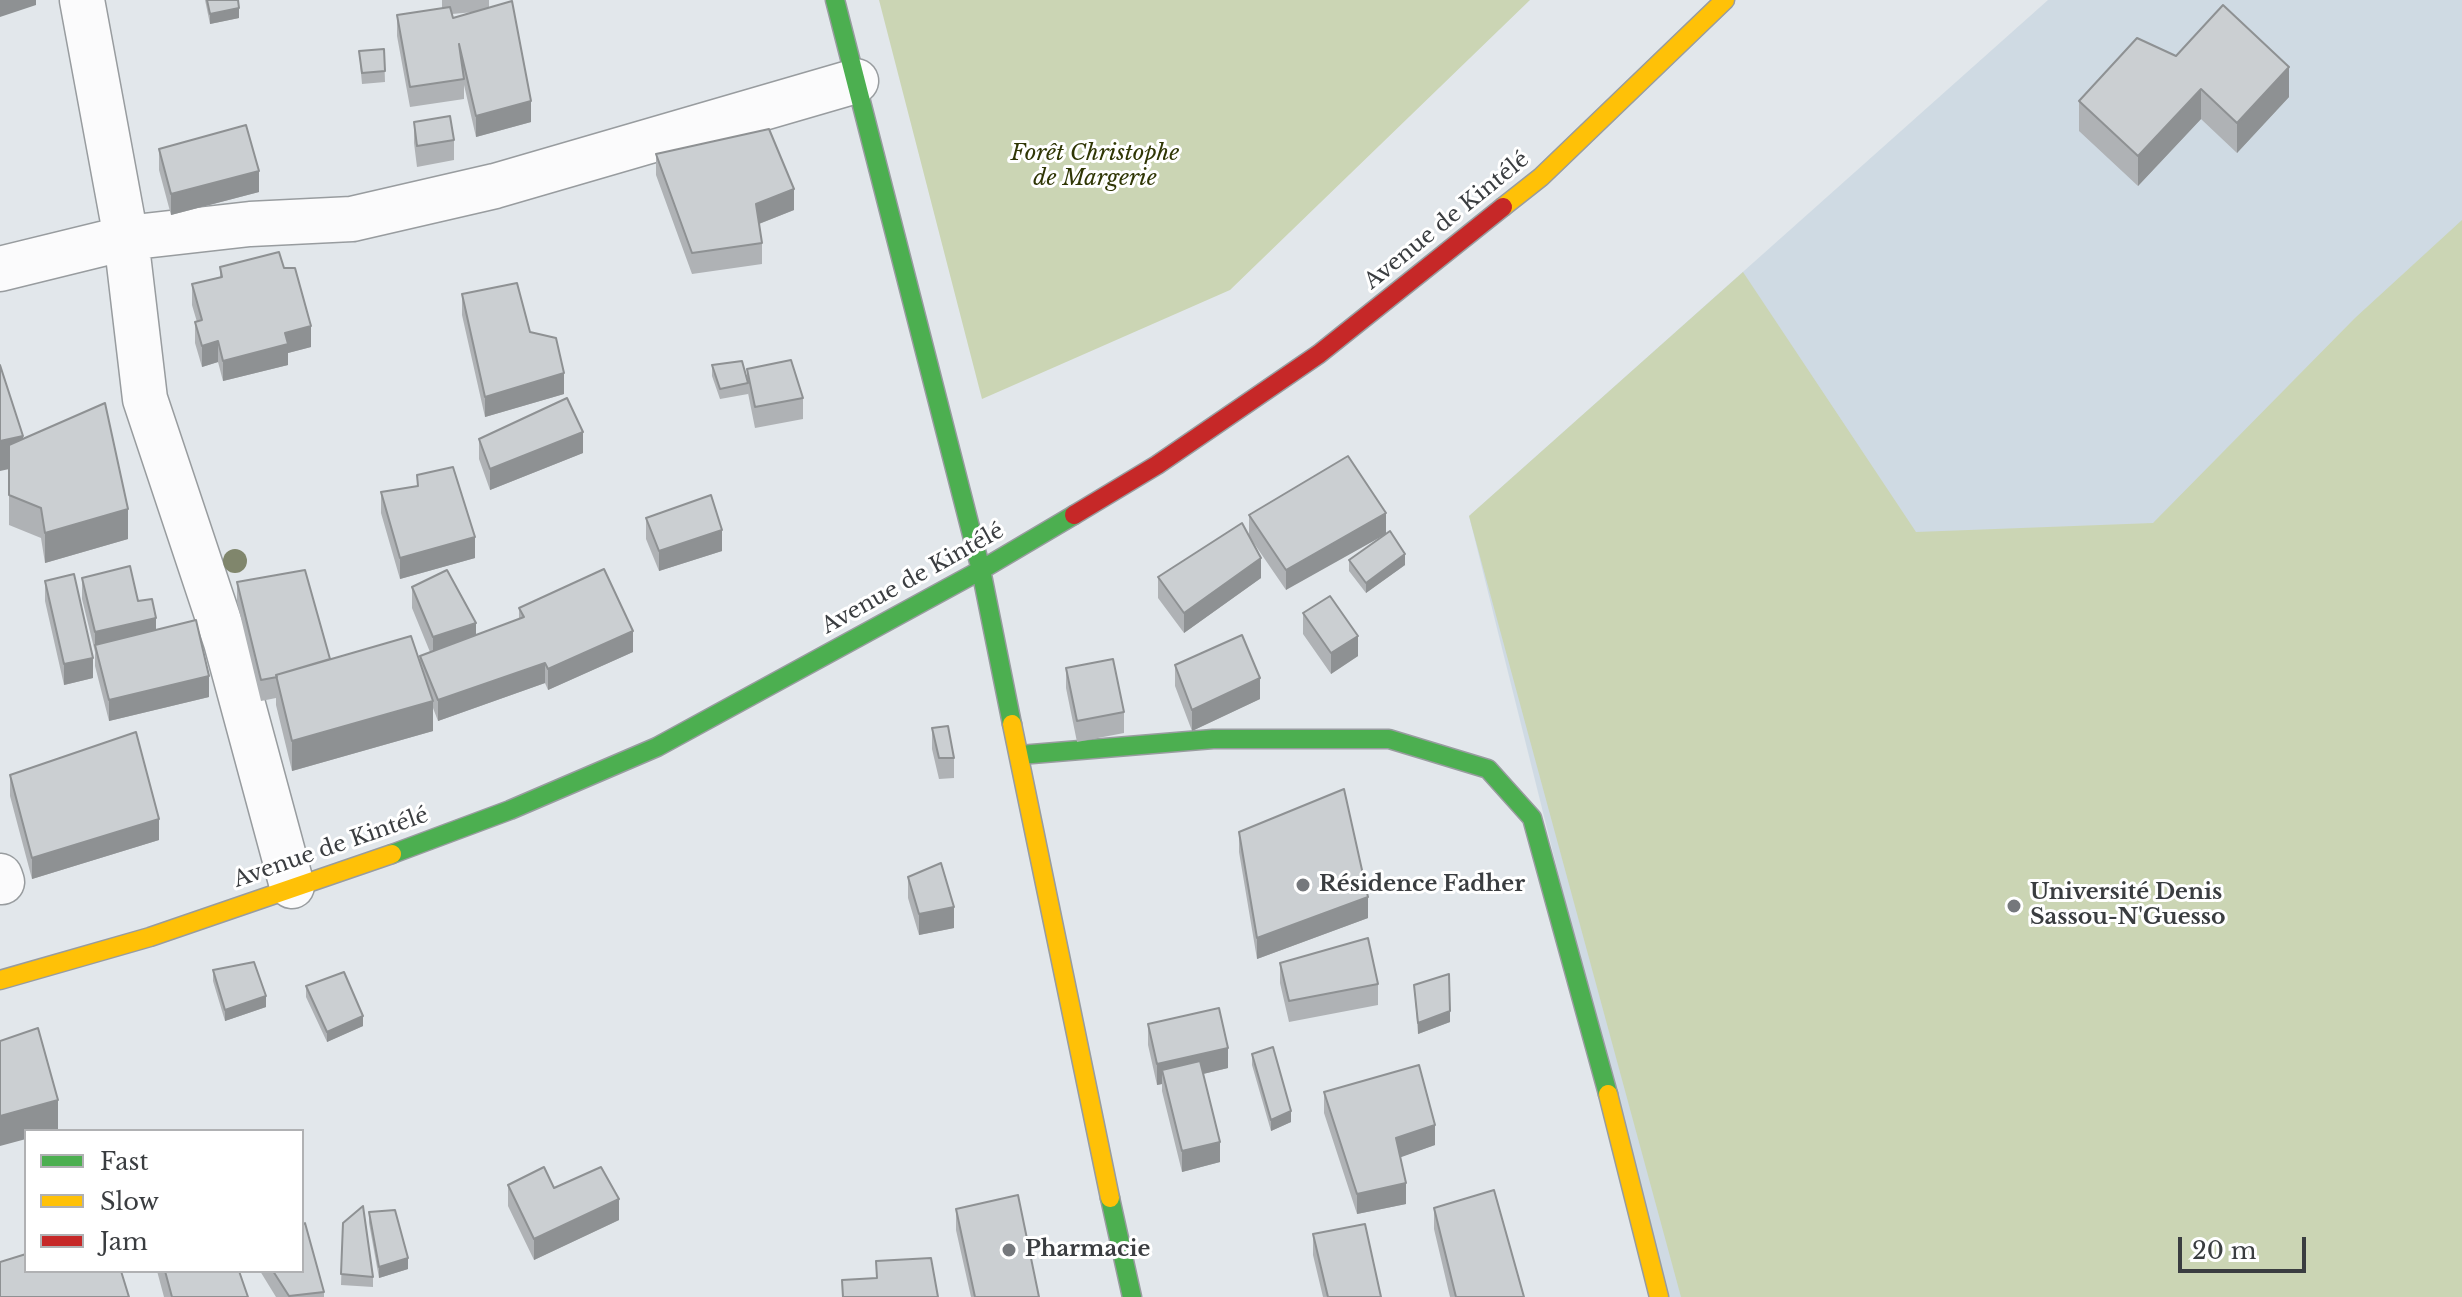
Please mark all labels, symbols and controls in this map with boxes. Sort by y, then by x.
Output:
park label: Forêt Christophe de Margerie [1011,141,1179,192]
street label: Avenue de Kintélé [1359,146,1535,296]
street label: Avenue de Kintélé [817,518,1009,640]
street label: Avenue de Kintélé [230,802,432,894]
place label: Résidence Fadher [1319,872,1525,898]
marker: Résidence Fadher [1294,876,1312,894]
place label: Université Denis Sassou-N'Guesso [2030,880,2226,932]
marker: Université Denis Sassou-N'Guesso [2005,897,2023,915]
legend [24,1129,304,1273]
text: Fast [100,1147,148,1176]
text: Slow [100,1187,159,1216]
scale bar [2182,1221,2310,1271]
text: Jam [100,1227,148,1256]
text: 20 m [2192,1236,2257,1265]
place label: Pharmacie [1025,1237,1150,1263]
marker: Pharmacie [1000,1241,1018,1259]

